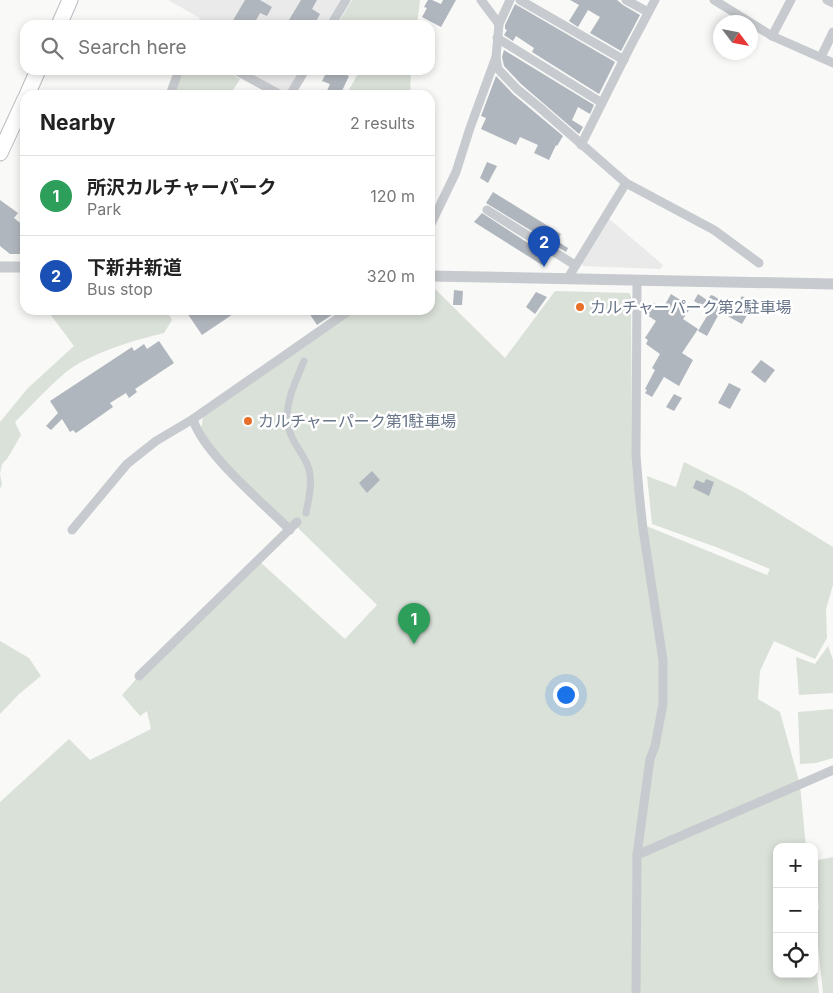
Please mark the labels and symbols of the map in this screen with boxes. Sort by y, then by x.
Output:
north arrow [713,15,758,60]
pin: 2 [528,226,560,267]
place label: カルチャーパーク第2駐車場 [590,297,791,317]
marker: カルチャーパーク第2駐車場 [574,301,586,313]
place label: カルチャーパーク第1駐車場 [258,411,456,431]
marker: カルチャーパーク第1駐車場 [242,415,254,427]
pin: 1 [398,603,430,644]
your location [553,682,579,708]

